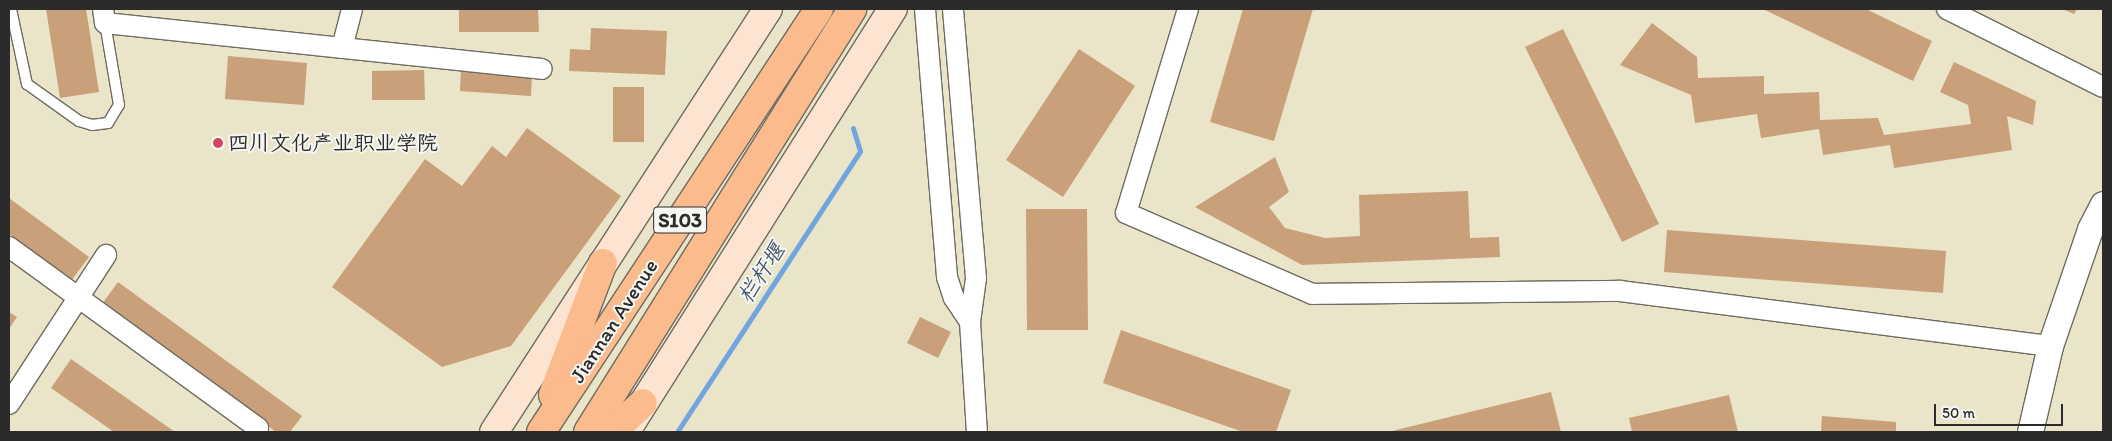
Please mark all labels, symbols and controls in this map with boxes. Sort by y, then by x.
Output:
place label: 四川文化产业职业学院 [228,130,438,156]
marker: 四川文化产业职业学院 [212,137,224,149]
road number: S103 [652,202,708,238]
water label: 栏杆堰 [732,238,790,308]
street label: Jiannan Avenue [565,254,663,388]
scale bar [1937,394,2066,426]
text: 50 m [1942,404,1975,422]

